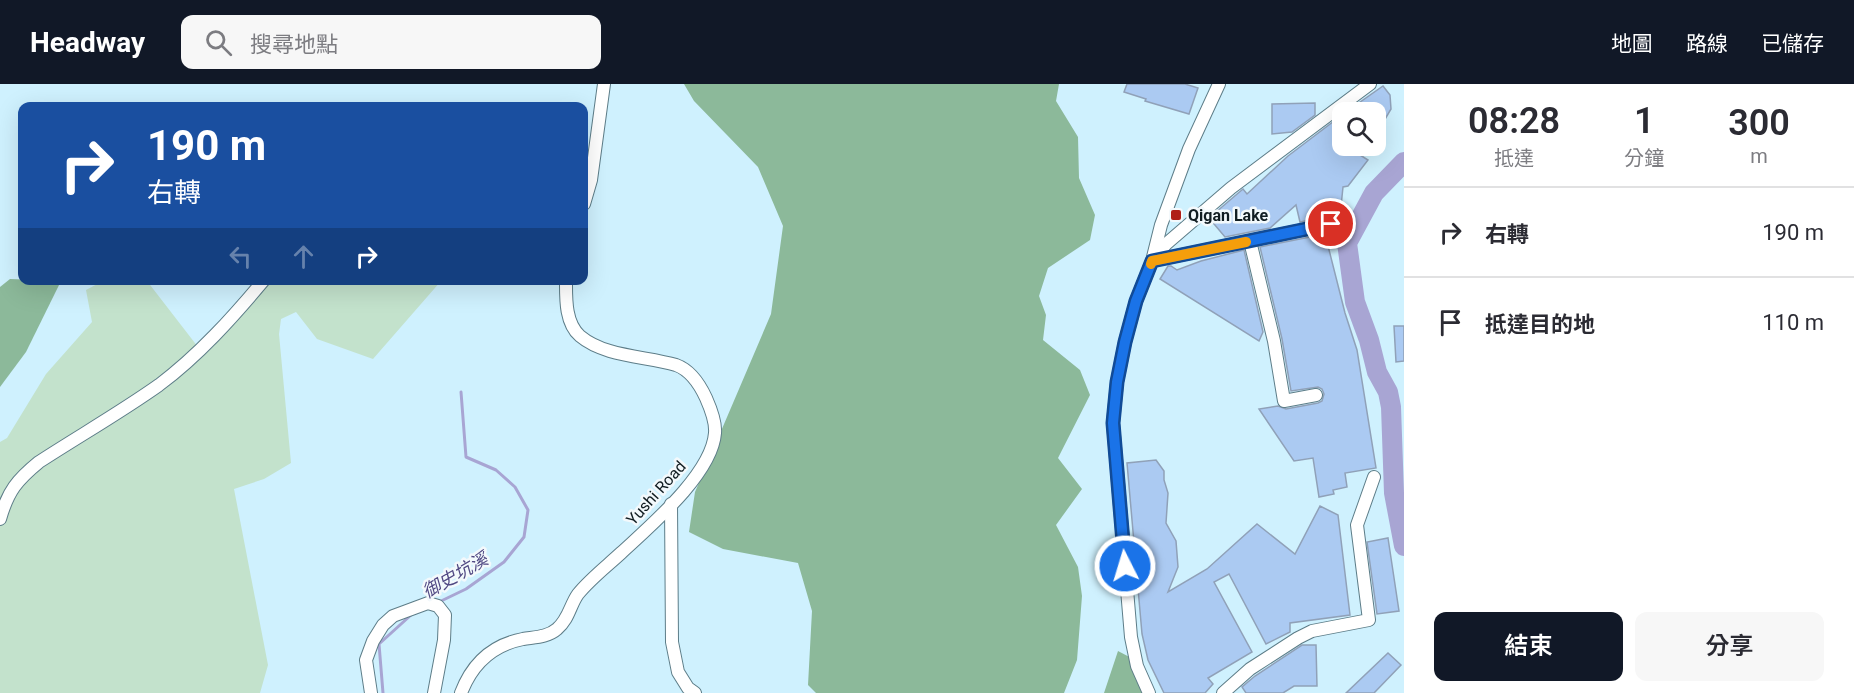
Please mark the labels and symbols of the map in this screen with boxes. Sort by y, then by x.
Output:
pin [1305,198,1356,249]
place label: Qigan Lake [1188,206,1269,225]
marker: Qigan Lake [1169,208,1183,222]
street label: Yushi Road [622,457,690,529]
position arrow [1093,534,1157,598]
water label: 御史坑溪 [419,546,494,602]

